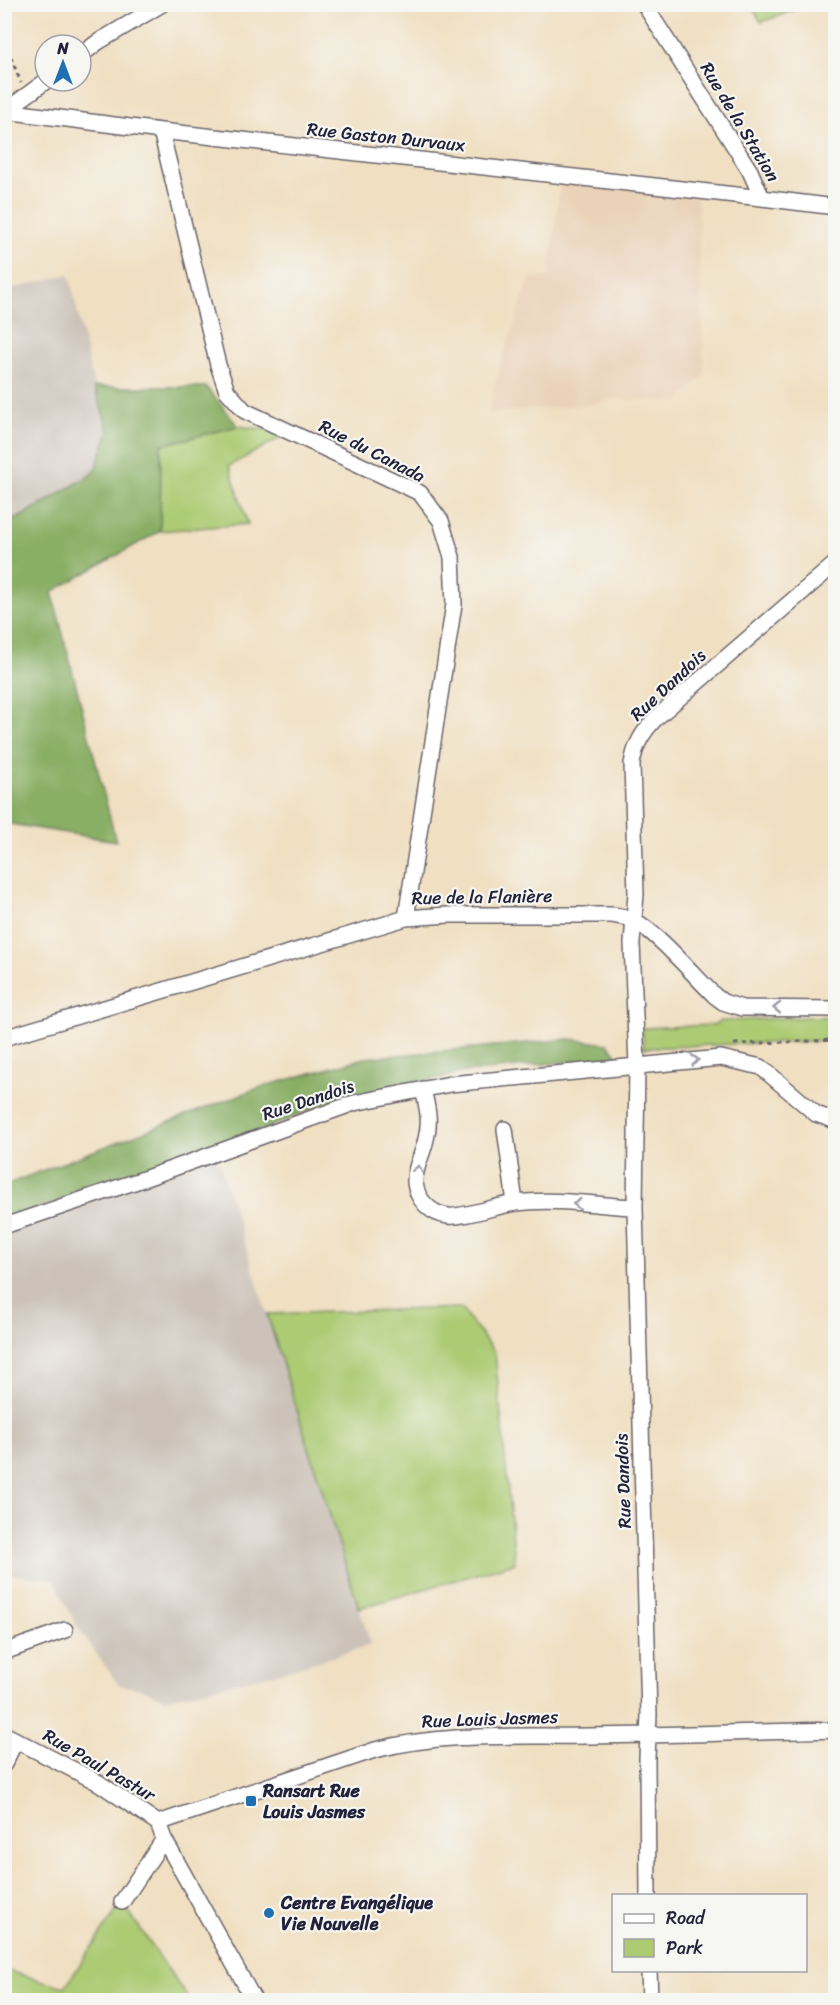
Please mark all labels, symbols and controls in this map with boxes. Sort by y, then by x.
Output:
north arrow [33,33,93,93]
text: N [56,34,69,63]
street label: Rue de la Station [691,56,789,189]
street label: Rue Gaston Durvaux [305,113,467,161]
street label: Rue du Canada [313,410,431,492]
street label: Rue Dandois [622,640,714,729]
street label: Rue de la Flanière [411,880,553,914]
one-way arrow [773,1002,782,1014]
one-way arrow [691,1054,700,1067]
street label: Rue Dandois [258,1070,359,1130]
one-way arrow [411,1164,424,1174]
one-way arrow [573,1198,582,1211]
street label: Rue Dandois [605,1432,641,1529]
street label: Rue Louis Jasmes [421,1701,559,1737]
street label: Rue Paul Pastur [37,1720,163,1811]
place label: Ransart Rue Louis Jasmes [262,1775,366,1828]
marker: Ransart Rue Louis Jasmes [244,1794,258,1808]
place label: Centre Evangélique Vie Nouvelle [280,1887,433,1940]
legend [612,1894,807,1972]
text: Road [666,1902,706,1934]
marker: Centre Evangélique Vie Nouvelle [262,1906,276,1920]
text: Park [666,1932,703,1964]

